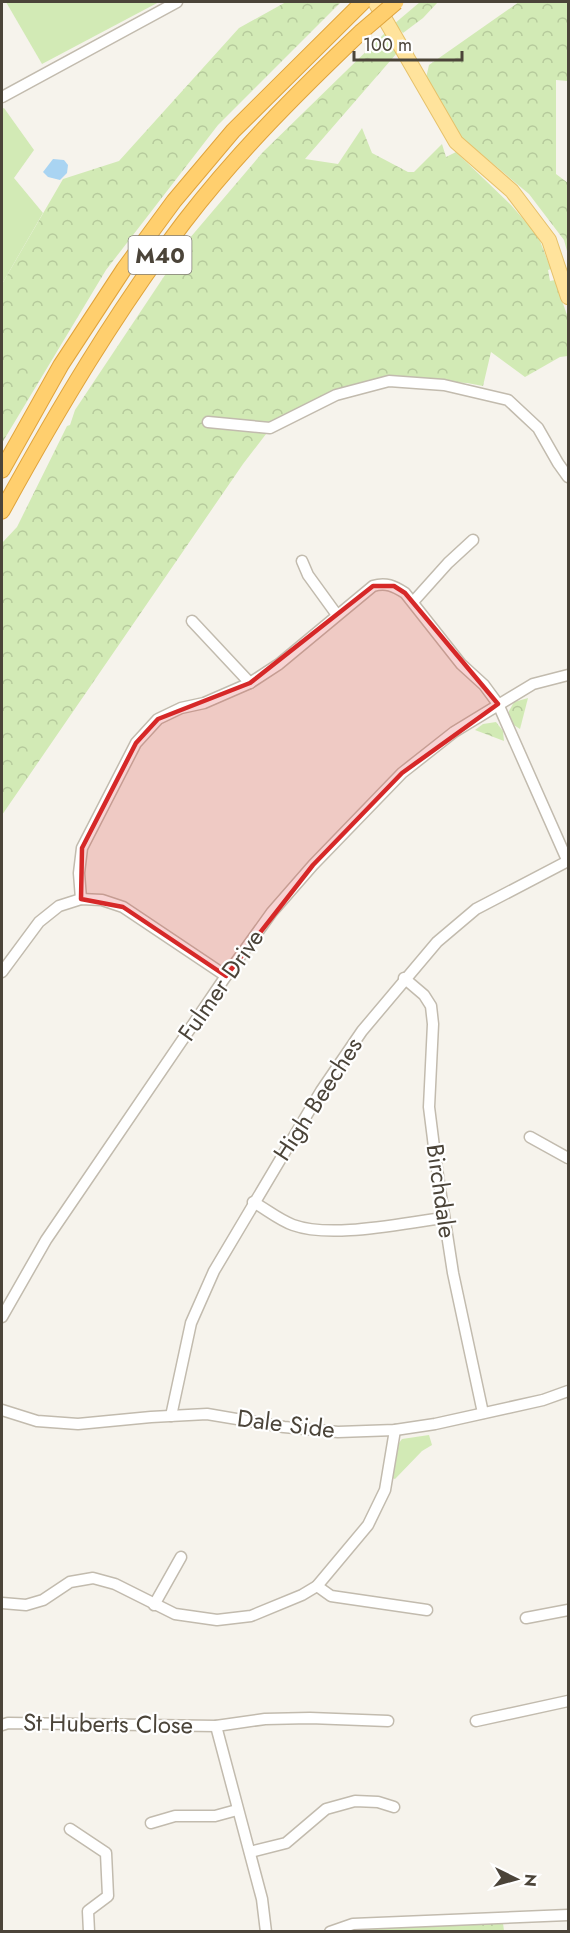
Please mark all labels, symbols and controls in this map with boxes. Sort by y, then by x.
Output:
scale bar [354,24,462,62]
text: 100 m [363,32,412,58]
road number: M40 [128,236,192,274]
street label: Fulmer Drive [169,922,272,1048]
street label: High Beeches [264,1030,371,1167]
street label: Birchdale [418,1142,465,1240]
street label: Dale Side [235,1400,337,1447]
street label: St Huberts Close [23,1705,193,1742]
north arrow [486,1849,546,1909]
text: N [518,1873,542,1888]

